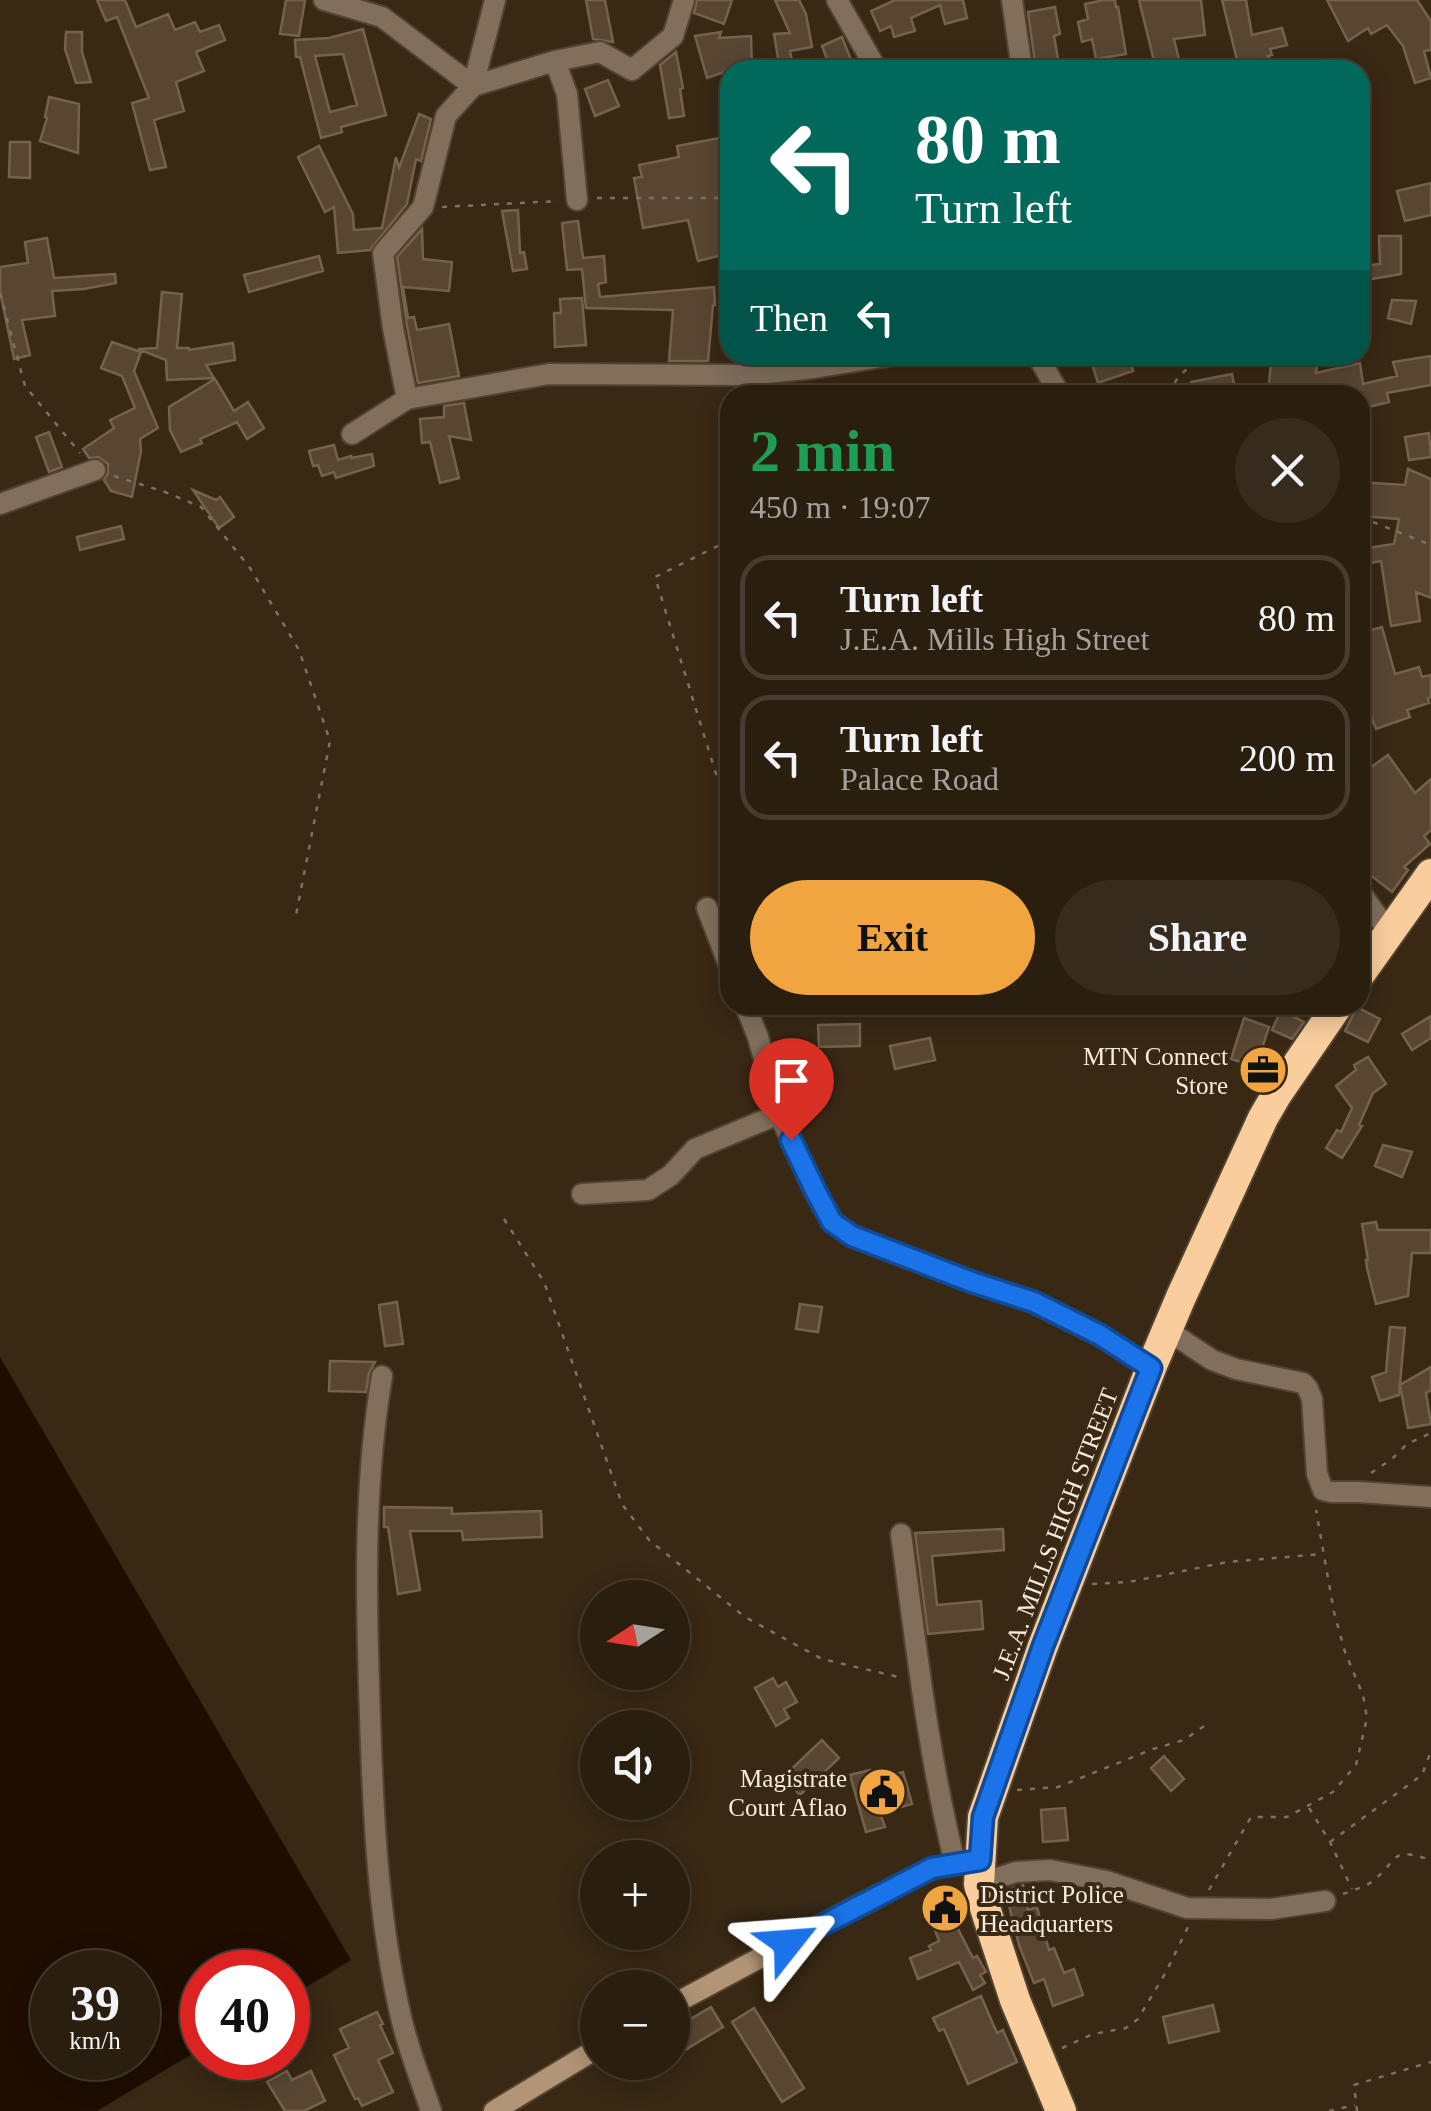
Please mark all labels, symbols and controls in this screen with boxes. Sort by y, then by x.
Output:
icon: left [750,100,880,230]
text: 80 m [915,101,1061,178]
text: Turn left [915,183,1072,233]
icon: left [848,290,903,345]
text: Then [750,297,828,339]
text: 2 min [750,418,895,484]
button: close [1235,418,1340,523]
text: 450 m · 19:07 [750,489,930,525]
text: Turn left [840,578,983,620]
icon: left [755,590,810,645]
text: 80 m [1258,597,1335,639]
text: J.E.A. Mills High Street [840,621,1149,657]
text: Turn left [840,718,983,760]
icon: left [755,730,810,785]
text: 200 m [1239,737,1335,779]
text: Palace Road [840,761,999,797]
button: Exit [750,880,1035,995]
button: Share [1055,880,1340,995]
pin [749,1038,834,1141]
place label: MTN Connect Store [1083,1043,1228,1099]
office icon: MTN Connect Store [1237,1044,1289,1096]
icon: arrive [764,1053,819,1108]
street label: J.E.A. MILLS HIGH STREET [987,1385,1123,1683]
north arrow [580,1580,690,1690]
map controls [580,1580,690,2080]
button: sound [580,1710,690,1820]
place label: Magistrate Court Aflao [728,1765,847,1821]
public building icon: Magistrate Court Aflao [856,1766,908,1818]
button: + [580,1840,690,1950]
place label: District Police Headquarters [980,1881,1124,1937]
public building icon: District Police Headquarters [919,1882,971,1934]
position arrow [736,1891,840,1995]
speed limit sign: 40 [180,1950,310,2080]
button: − [580,1970,690,2080]
text: 39 [70,1975,120,2031]
text: km/h [69,2027,121,2054]

